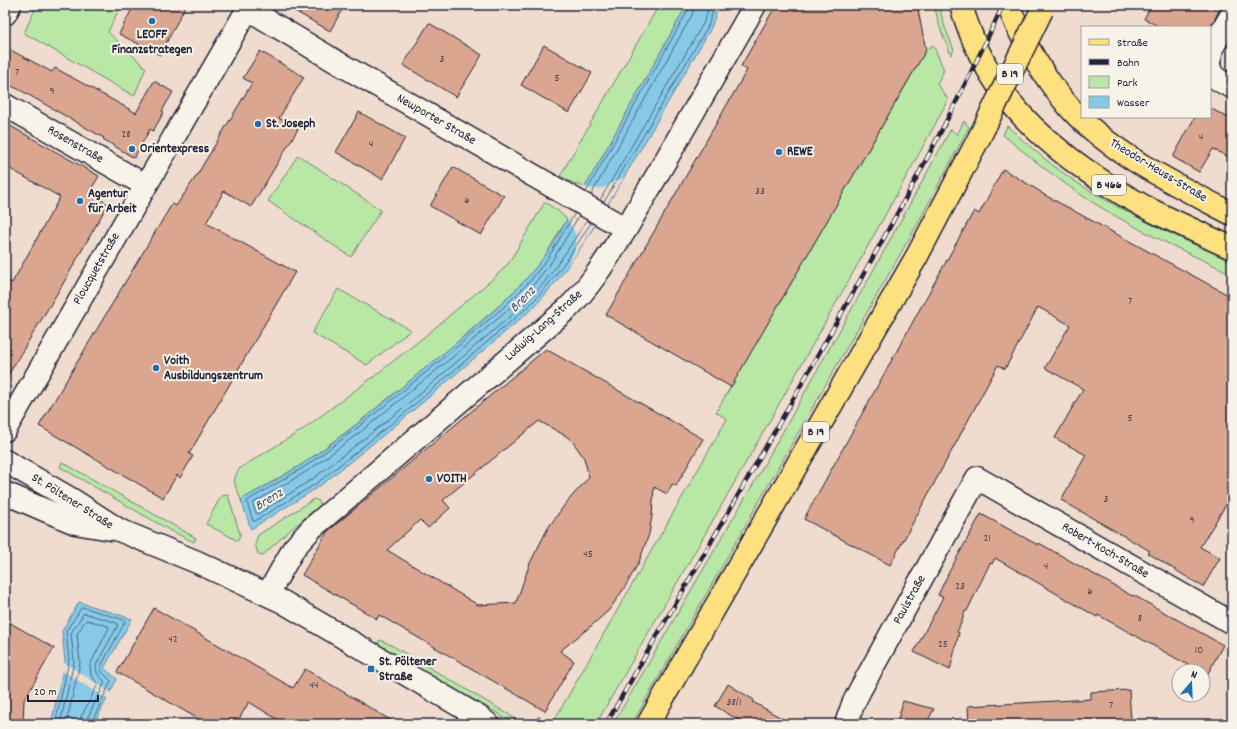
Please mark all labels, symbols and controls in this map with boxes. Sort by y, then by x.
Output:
marker: LEOFF Finanzstrategen [147,16,157,26]
place label: LEOFF Finanzstrategen [112,26,192,60]
legend [1081,26,1211,118]
text: Straße [1117,35,1148,52]
house number: 3 [440,52,445,68]
text: Bahn [1117,55,1140,72]
road number: B 19 [997,64,1023,84]
house number: 7 [15,65,19,81]
house number: 5 [554,71,560,87]
text: Park [1117,75,1138,92]
house number: 9 [49,84,55,100]
street label: Newporter Straße [393,90,479,151]
text: Wasser [1117,95,1150,112]
place label: St. Joseph [266,115,315,134]
marker: St. Joseph [253,119,263,129]
street label: Rosenstraße [43,121,107,169]
house number: 28 [121,127,131,143]
house number: 4 [1199,130,1203,146]
street label: Theodor-Heuss-Straße [1106,134,1211,208]
house number: 4 [369,137,373,153]
place label: Orientexpress [140,140,210,159]
place label: REWE [787,143,814,162]
marker: Orientexpress [127,144,137,154]
marker: REWE [774,147,784,157]
road number: B 466 [1092,175,1126,195]
house number: 33 [755,184,765,200]
place label: Agentur für Arbeit [87,185,137,219]
house number: 6 [464,193,470,209]
marker: Agentur für Arbeit [75,196,85,206]
street label: Ploucquetstraße [69,229,126,309]
water label: Brenz [505,282,541,318]
street label: Ludwig-Lang-Straße [501,286,587,366]
house number: 7 [1128,294,1132,310]
place label: Voith Ausbildungszentrum [164,352,263,386]
marker: Voith Ausbildungszentrum [151,363,161,373]
house number: 5 [1127,411,1133,427]
road number: B 19 [803,422,829,442]
street label: St. Pöltener Straße [27,469,117,535]
place label: VOITH [437,470,467,489]
marker: VOITH [424,474,434,484]
water label: Brenz [251,483,288,516]
house number: 3 [1104,492,1109,508]
house number: 9 [1189,513,1195,529]
street label: Robert-Koch-Straße [1058,518,1153,584]
house number: 21 [983,531,991,547]
house number: 45 [583,547,593,563]
house number: 4 [1044,559,1048,575]
street label: Paulstraße [889,572,931,628]
house number: 23 [955,579,965,595]
house number: 6 [1087,584,1093,600]
house number: 8 [1138,611,1142,627]
house number: 42 [168,632,178,648]
house number: 25 [938,637,948,653]
house number: 10 [1195,643,1203,659]
place label: St. Pöltener Straße [379,653,438,687]
north arrow [1171,663,1211,703]
marker: St. Pöltener Straße [366,664,376,674]
text: N [1188,667,1199,684]
scale bar [28,677,98,703]
house number: 44 [309,678,319,694]
text: 20 m [34,684,57,701]
house number: 38/1 [727,695,741,711]
house number: 7 [1109,698,1113,714]

